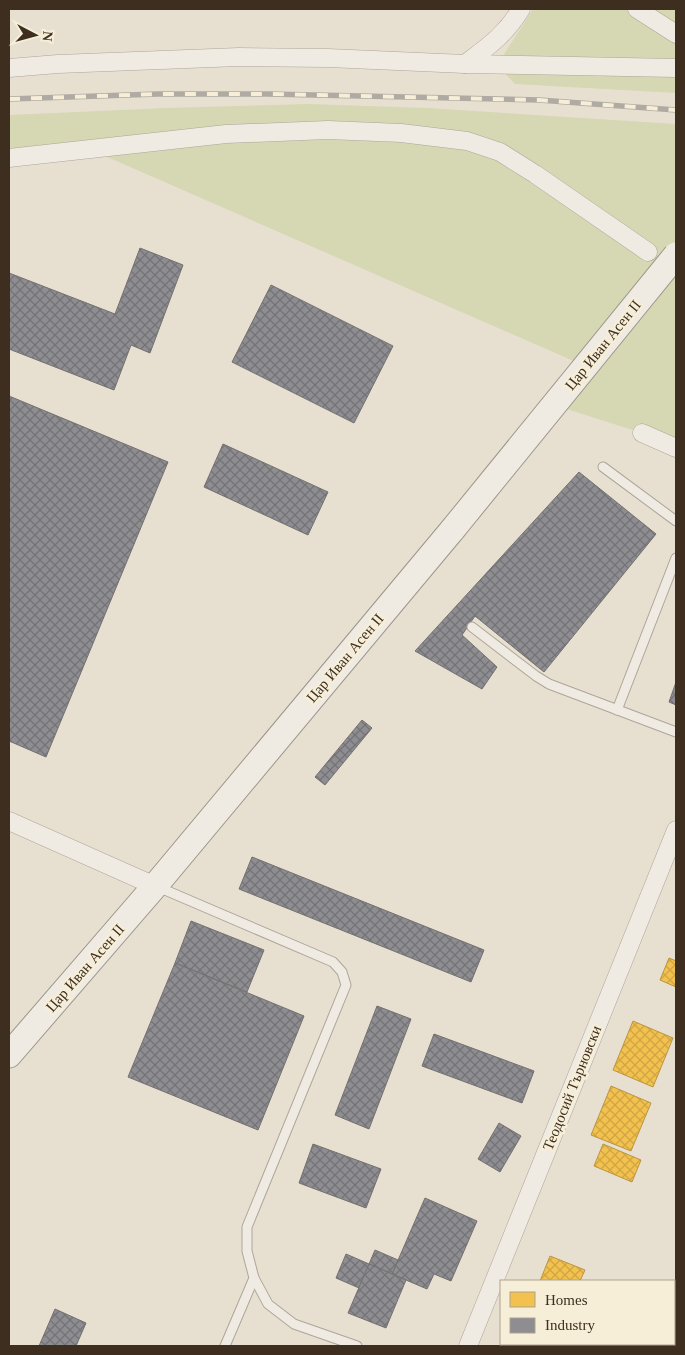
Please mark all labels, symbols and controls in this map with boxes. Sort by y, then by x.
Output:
north arrow [10,10,60,60]
text: N [39,30,55,42]
street label: Цар Иван Асен II [562,297,644,393]
street label: Цар Иван Асен II [303,610,387,706]
street label: Цар Иван Асен II [43,921,127,1015]
street label: Теодосий Търновски [540,1023,604,1153]
legend [500,1280,675,1345]
text: Homes [545,1292,588,1308]
text: Industry [545,1317,595,1333]

